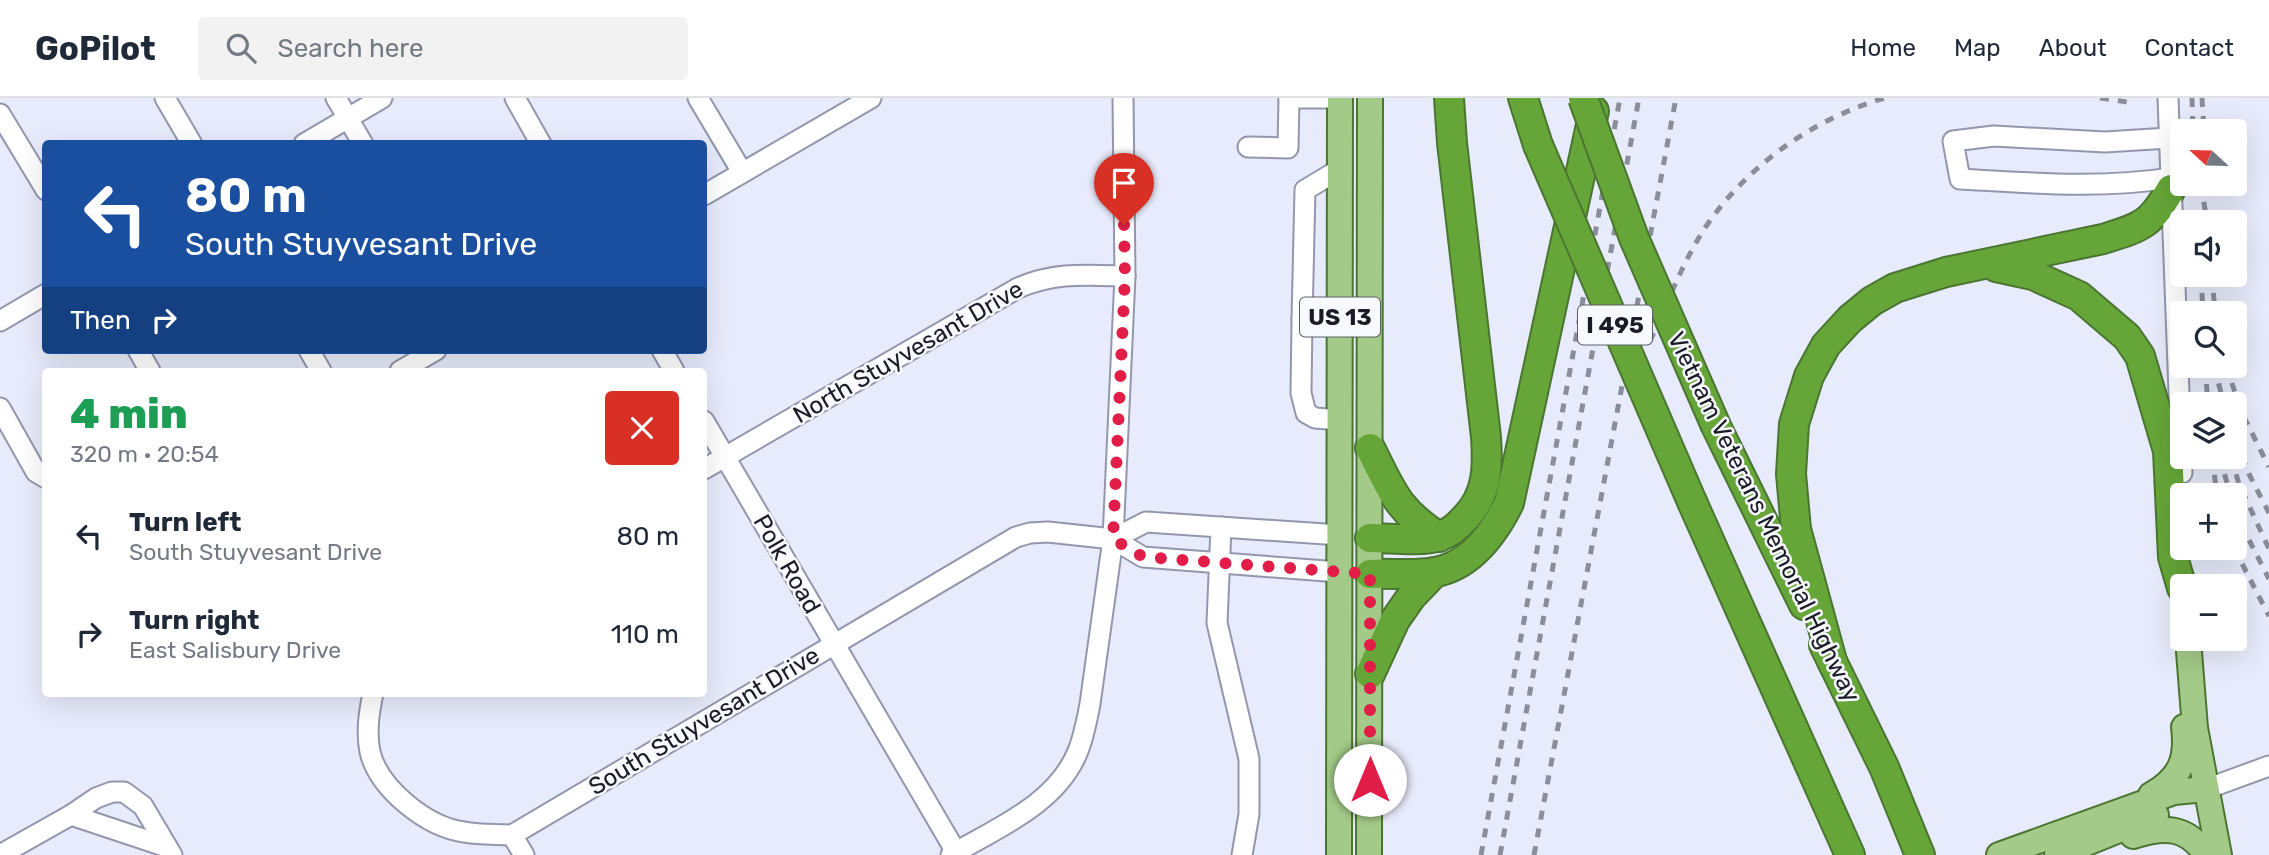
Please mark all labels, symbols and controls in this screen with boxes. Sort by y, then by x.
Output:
search box [198,17,688,80]
text: GoPilot [35,29,156,68]
icon: search [222,29,260,67]
text: Search here [278,33,423,64]
text: Home [1850,34,1916,62]
text: Map [1954,34,2001,62]
text: About [2039,34,2107,62]
text: Contact [2145,34,2234,62]
north arrow [2170,119,2247,196]
map controls [2170,119,2247,651]
pin [1094,153,1154,225]
icon: arrive [1105,164,1143,202]
text: 80 m [185,166,307,224]
icon: left [70,168,161,259]
button: sound [2170,210,2247,287]
text: South Stuyvesant Drive [185,225,537,263]
street label: North Stuyvesant Drive [788,275,1028,429]
road number: US 13 [1300,298,1380,336]
icon: right [145,301,183,339]
button: search [2170,301,2247,378]
text: Then [70,305,131,336]
road number: I 495 [1578,306,1652,344]
street label: Vietnam Veterans Memorial Highway [1662,327,1866,707]
text: 4 min [70,389,188,439]
button: close [605,391,679,465]
button: layers [2170,392,2247,469]
text: 320 m · 20:54 [70,440,219,468]
button: + [2170,483,2247,560]
text: Turn left [129,507,241,538]
street label: Polk Road [747,509,827,619]
icon: left [70,517,108,555]
text: 80 m [616,521,679,552]
text: South Stuyvesant Drive [129,538,382,566]
button: − [2170,574,2247,651]
text: Turn right [129,605,259,636]
icon: right [70,615,108,653]
text: 110 m [611,619,679,650]
text: East Salisbury Drive [129,636,341,664]
street label: South Stuyvesant Drive [584,641,824,801]
position arrow [1333,743,1407,817]

